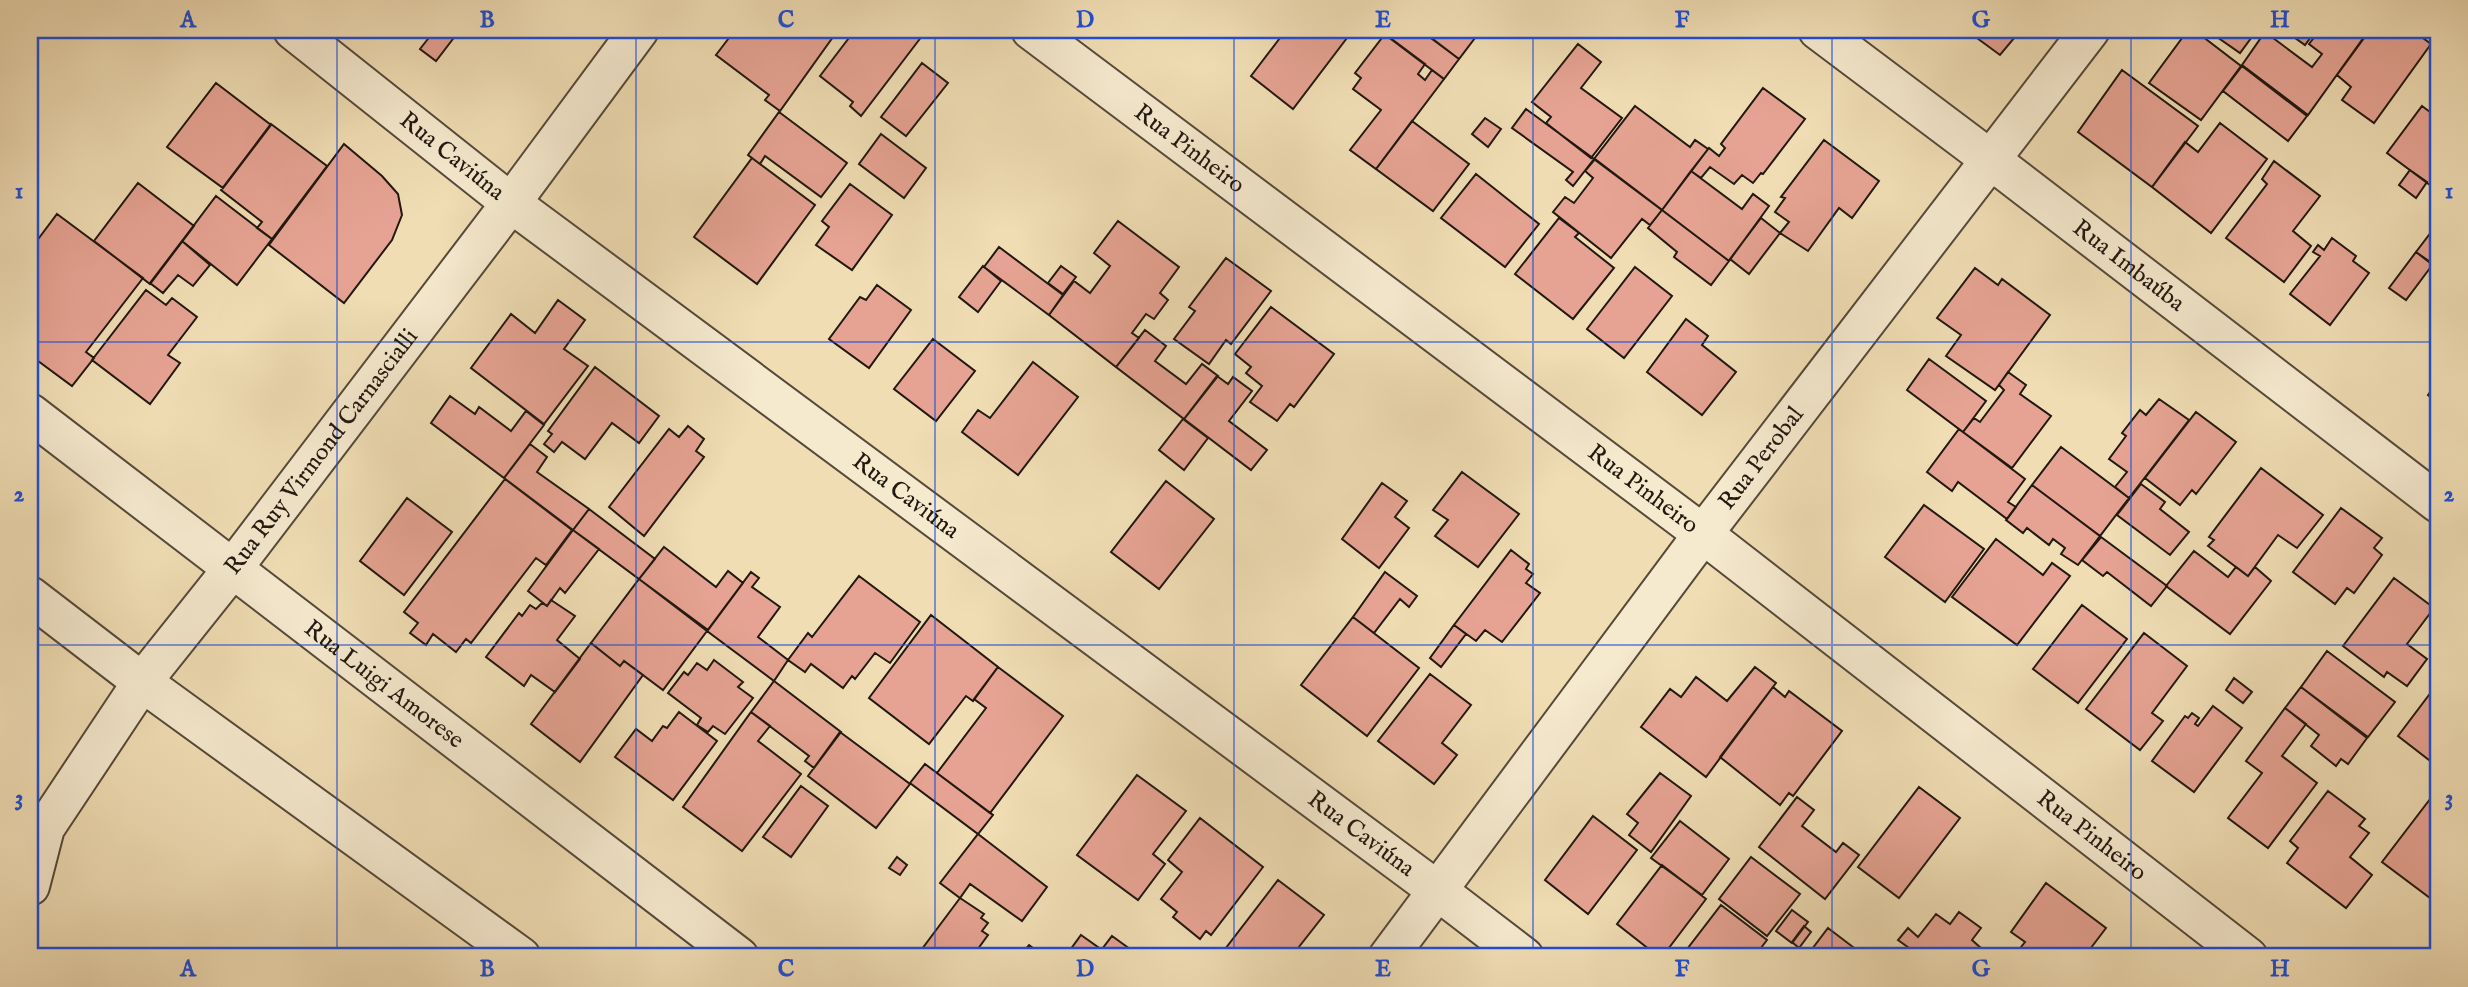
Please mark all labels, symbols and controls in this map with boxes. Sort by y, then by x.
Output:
text: A [179,6,197,35]
text: B [479,6,495,35]
text: C [778,6,795,35]
text: D [1076,6,1094,35]
text: E [1375,6,1391,35]
text: F [1675,6,1690,35]
text: G [1972,6,1991,35]
text: H [2270,6,2290,35]
street label: Rua Pinheiro [1128,97,1251,201]
street label: Rua Caviúna [393,105,512,208]
text: 1 [15,177,23,206]
text: 1 [2445,177,2453,206]
street label: Rua Imbaúba [2066,213,2192,319]
street label: Rua Ruy Virmond Carnascialli [218,323,425,581]
street label: Rua Perobal [1712,400,1811,516]
street label: Rua Pinheiro [1581,437,1705,541]
street label: Rua Caviúna [846,446,966,546]
text: 2 [14,480,25,509]
text: 2 [2444,480,2455,509]
street label: Rua Luigi Amorese [298,613,470,756]
street label: Rua Pinheiro [2030,783,2153,888]
text: 3 [15,784,23,813]
street label: Rua Caviúna [1301,784,1421,884]
text: 3 [2445,784,2453,813]
text: A [179,955,197,984]
text: B [479,955,495,984]
text: C [778,955,795,984]
text: D [1076,955,1094,984]
text: E [1375,955,1391,984]
text: F [1675,955,1690,984]
text: G [1972,955,1991,984]
text: H [2270,955,2290,984]

